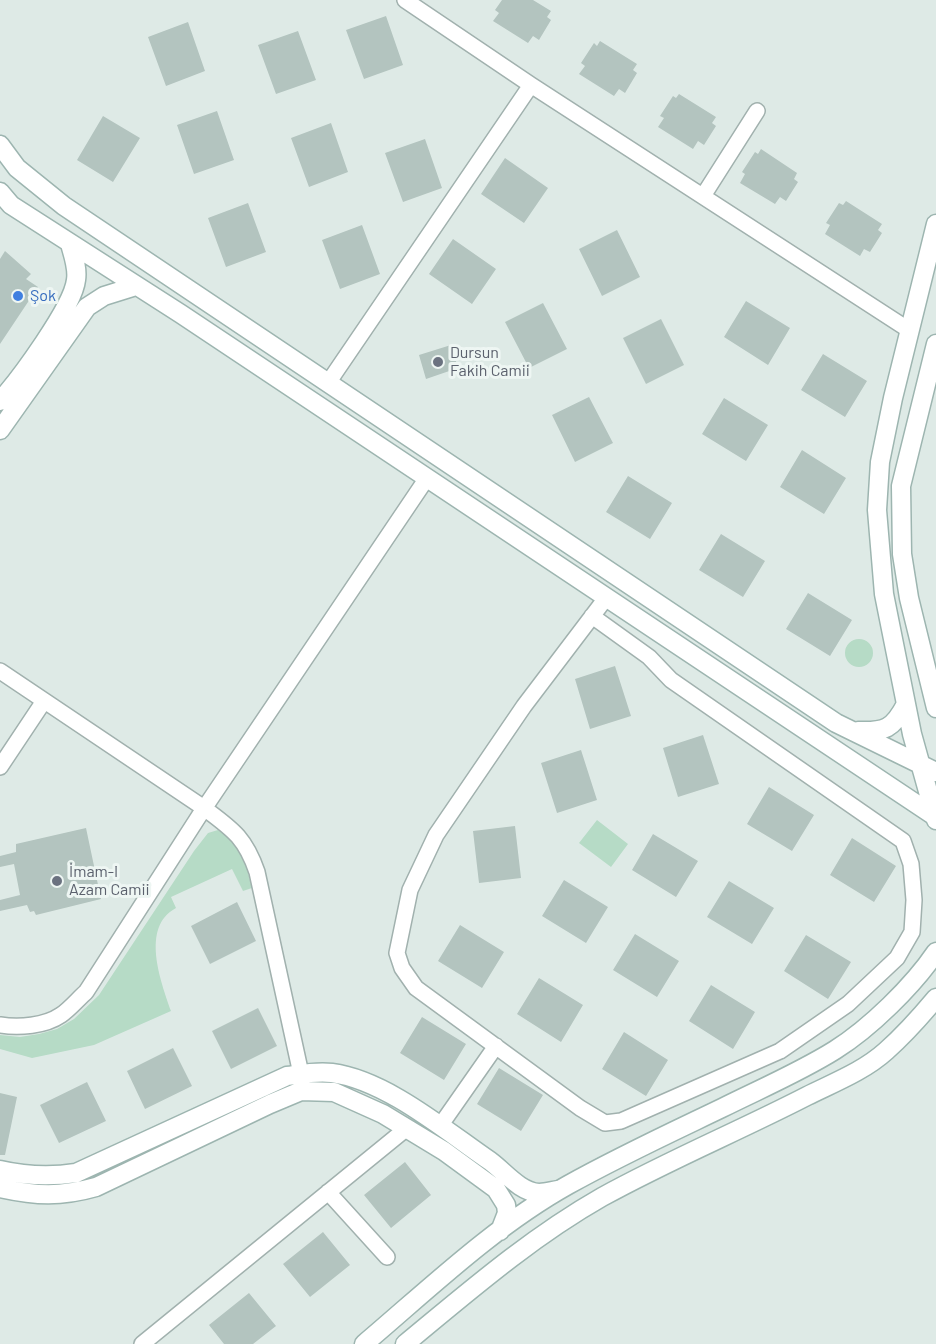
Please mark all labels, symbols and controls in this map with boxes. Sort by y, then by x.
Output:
place label: Şok [30,286,56,306]
marker: Şok [11,289,25,303]
place label: Dursun Fakih Camii [450,343,530,381]
marker: Dursun Fakih Camii [431,355,445,369]
place label: İmam-I Azam Camii [69,862,150,900]
marker: İmam-I Azam Camii [50,874,64,888]

